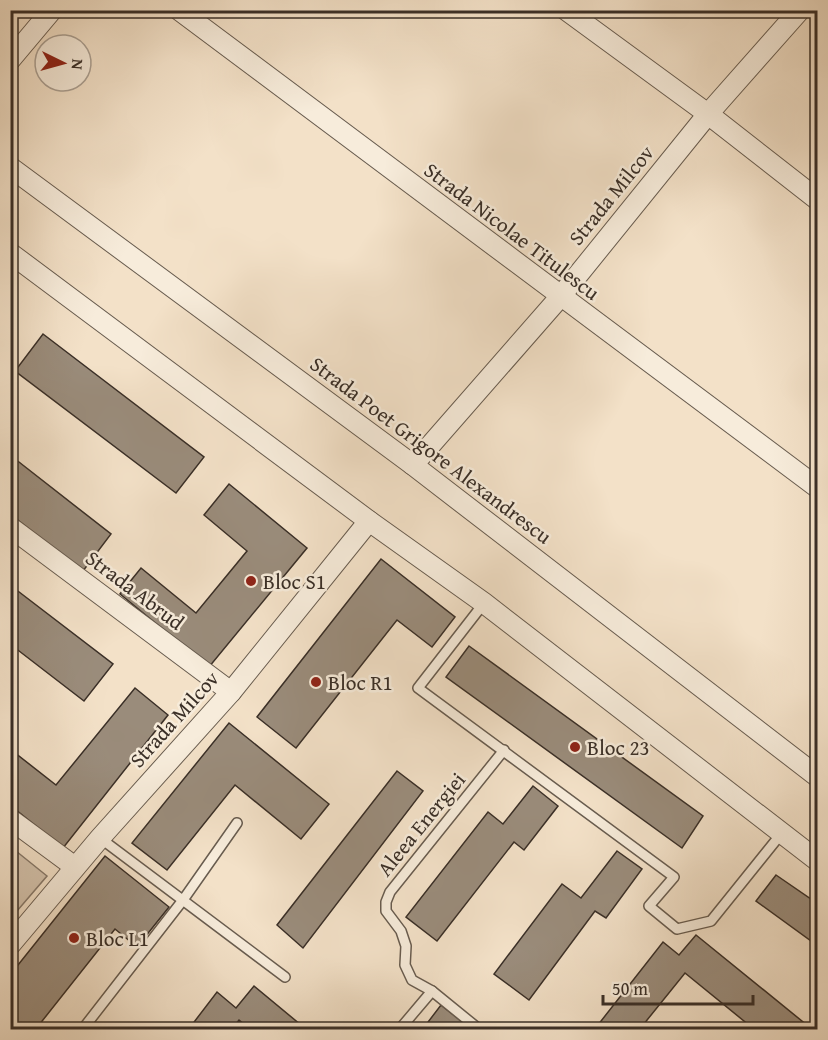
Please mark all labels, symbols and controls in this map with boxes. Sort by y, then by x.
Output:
north arrow [33,33,93,93]
text: N [65,58,90,71]
street label: Strada Milcov [561,138,661,252]
street label: Strada Nicolae Titulescu [418,155,607,308]
street label: Strada Poet Grigore Alexandrescu [304,349,559,552]
street label: Strada Abrud [79,543,192,638]
place label: Bloc S1 [263,566,326,597]
marker: Bloc S1 [244,574,258,588]
street label: Strada Milcov [122,663,226,774]
place label: Bloc R1 [328,667,393,698]
marker: Bloc R1 [309,675,323,689]
place label: Bloc 23 [587,732,650,763]
marker: Bloc 23 [568,740,582,754]
street label: Aleea Energiei [369,765,473,883]
place label: Bloc L1 [86,923,149,954]
marker: Bloc L1 [67,931,81,945]
scale bar [603,968,753,1006]
text: 50 m [612,975,648,1002]

